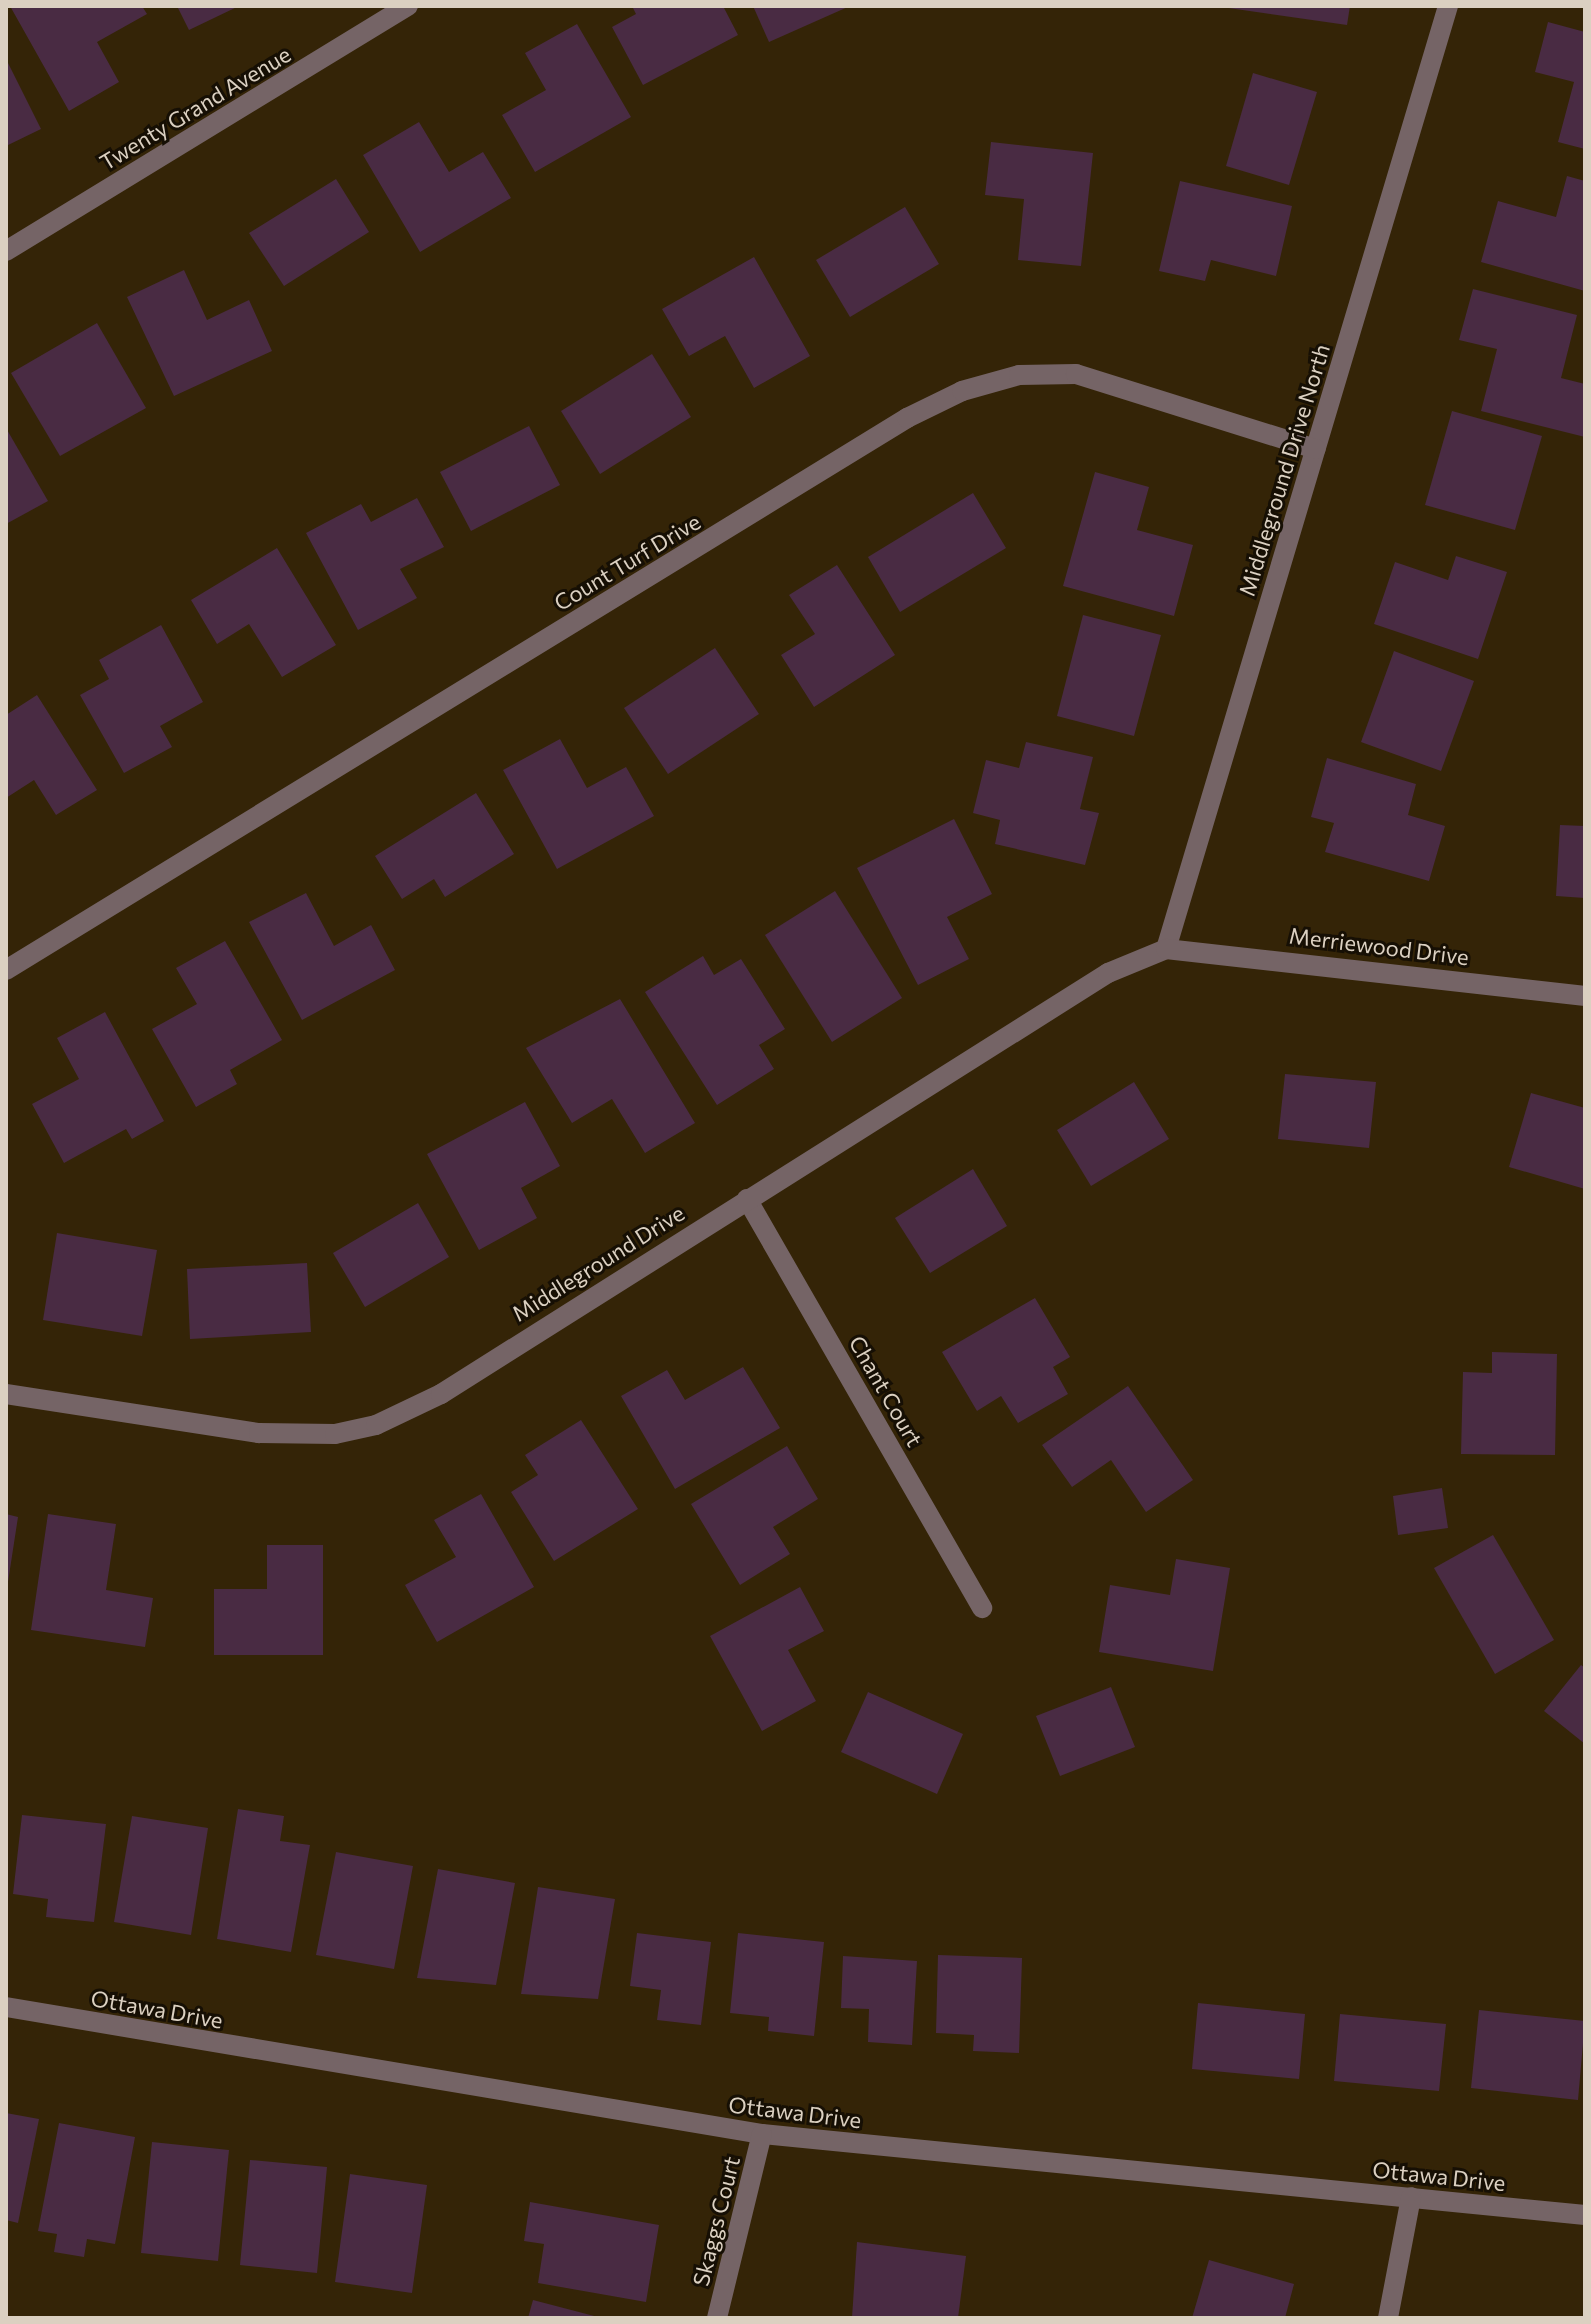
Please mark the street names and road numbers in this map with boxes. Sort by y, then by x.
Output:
street label: Twenty Grand Avenue [95,41,295,175]
street label: Middleground Drive North [1233,341,1335,599]
street label: Count Turf Drive [549,508,705,616]
street label: Merriewood Drive [1288,922,1470,970]
street label: Middleground Drive [507,1199,689,1327]
street label: Chant Court [844,1331,928,1451]
street label: Ottawa Drive [89,1984,225,2034]
street label: Ottawa Drive [727,2091,863,2133]
street label: Skaggs Court [687,2153,745,2289]
street label: Ottawa Drive [1371,2156,1507,2196]

